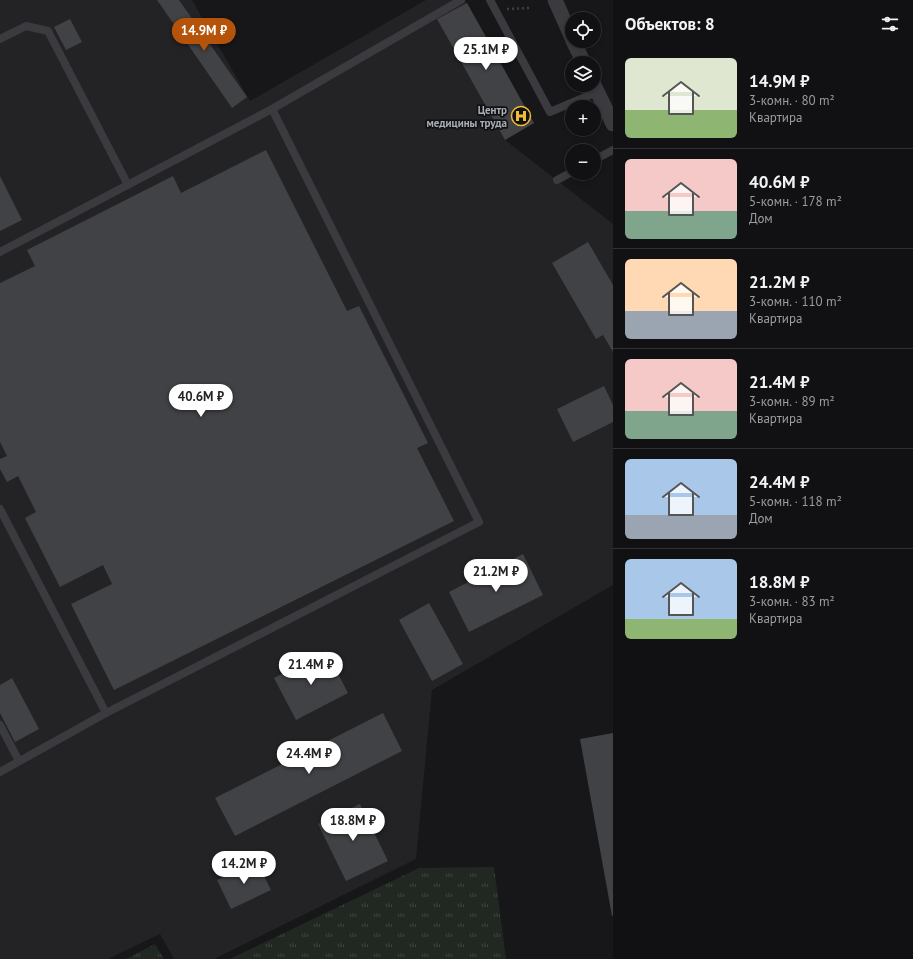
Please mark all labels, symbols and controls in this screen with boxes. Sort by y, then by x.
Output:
map controls [565,12,601,180]
button: locate [565,12,601,48]
text: Объектов: 8 [625,13,715,35]
icon: filters [879,13,901,35]
pin: 14.9M ₽ [167,18,241,52]
text: 14.9M ₽ [181,22,227,39]
pin: 25.1M ₽ [449,37,523,71]
text: 25.1M ₽ [463,41,509,58]
button: layers [565,56,601,92]
text: 14.9M ₽ [749,70,810,92]
icon: home [657,74,705,122]
text: 3-комн. · 80 m² [749,92,835,109]
button: + [565,100,601,136]
place label: Центр медицины труда [426,103,507,130]
hospital icon: Центр медицины труда [510,105,532,127]
text: Квартира [749,109,802,126]
button: − [565,144,601,180]
text: 40.6M ₽ [749,171,810,193]
icon: home [657,175,705,223]
text: 5-комн. · 178 m² [749,193,842,210]
text: Дом [749,210,773,227]
text: 21.2M ₽ [749,271,810,293]
icon: home [657,275,705,323]
text: 3-комн. · 110 m² [749,293,842,310]
text: Квартира [749,310,802,327]
text: 21.4M ₽ [749,371,810,393]
icon: home [657,375,705,423]
pin: 40.6M ₽ [164,384,238,418]
text: 40.6M ₽ [178,388,224,405]
text: 3-комн. · 89 m² [749,393,835,410]
text: Квартира [749,410,802,427]
text: 24.4M ₽ [749,471,810,493]
icon: home [657,475,705,523]
text: 5-комн. · 118 m² [749,493,842,510]
text: Дом [749,510,773,527]
pin: 21.2M ₽ [459,559,533,593]
text: 21.2M ₽ [473,563,519,580]
text: 18.8M ₽ [749,571,810,593]
icon: home [657,575,705,623]
text: 3-комн. · 83 m² [749,593,835,610]
text: Квартира [749,610,802,627]
pin: 21.4M ₽ [274,652,348,686]
text: 21.4M ₽ [288,656,334,673]
pin: 24.4M ₽ [272,741,346,775]
text: 24.4M ₽ [286,745,332,762]
pin: 18.8M ₽ [316,808,390,842]
text: 18.8M ₽ [330,812,376,829]
pin: 14.2M ₽ [207,851,281,885]
text: 14.2M ₽ [221,855,267,872]

